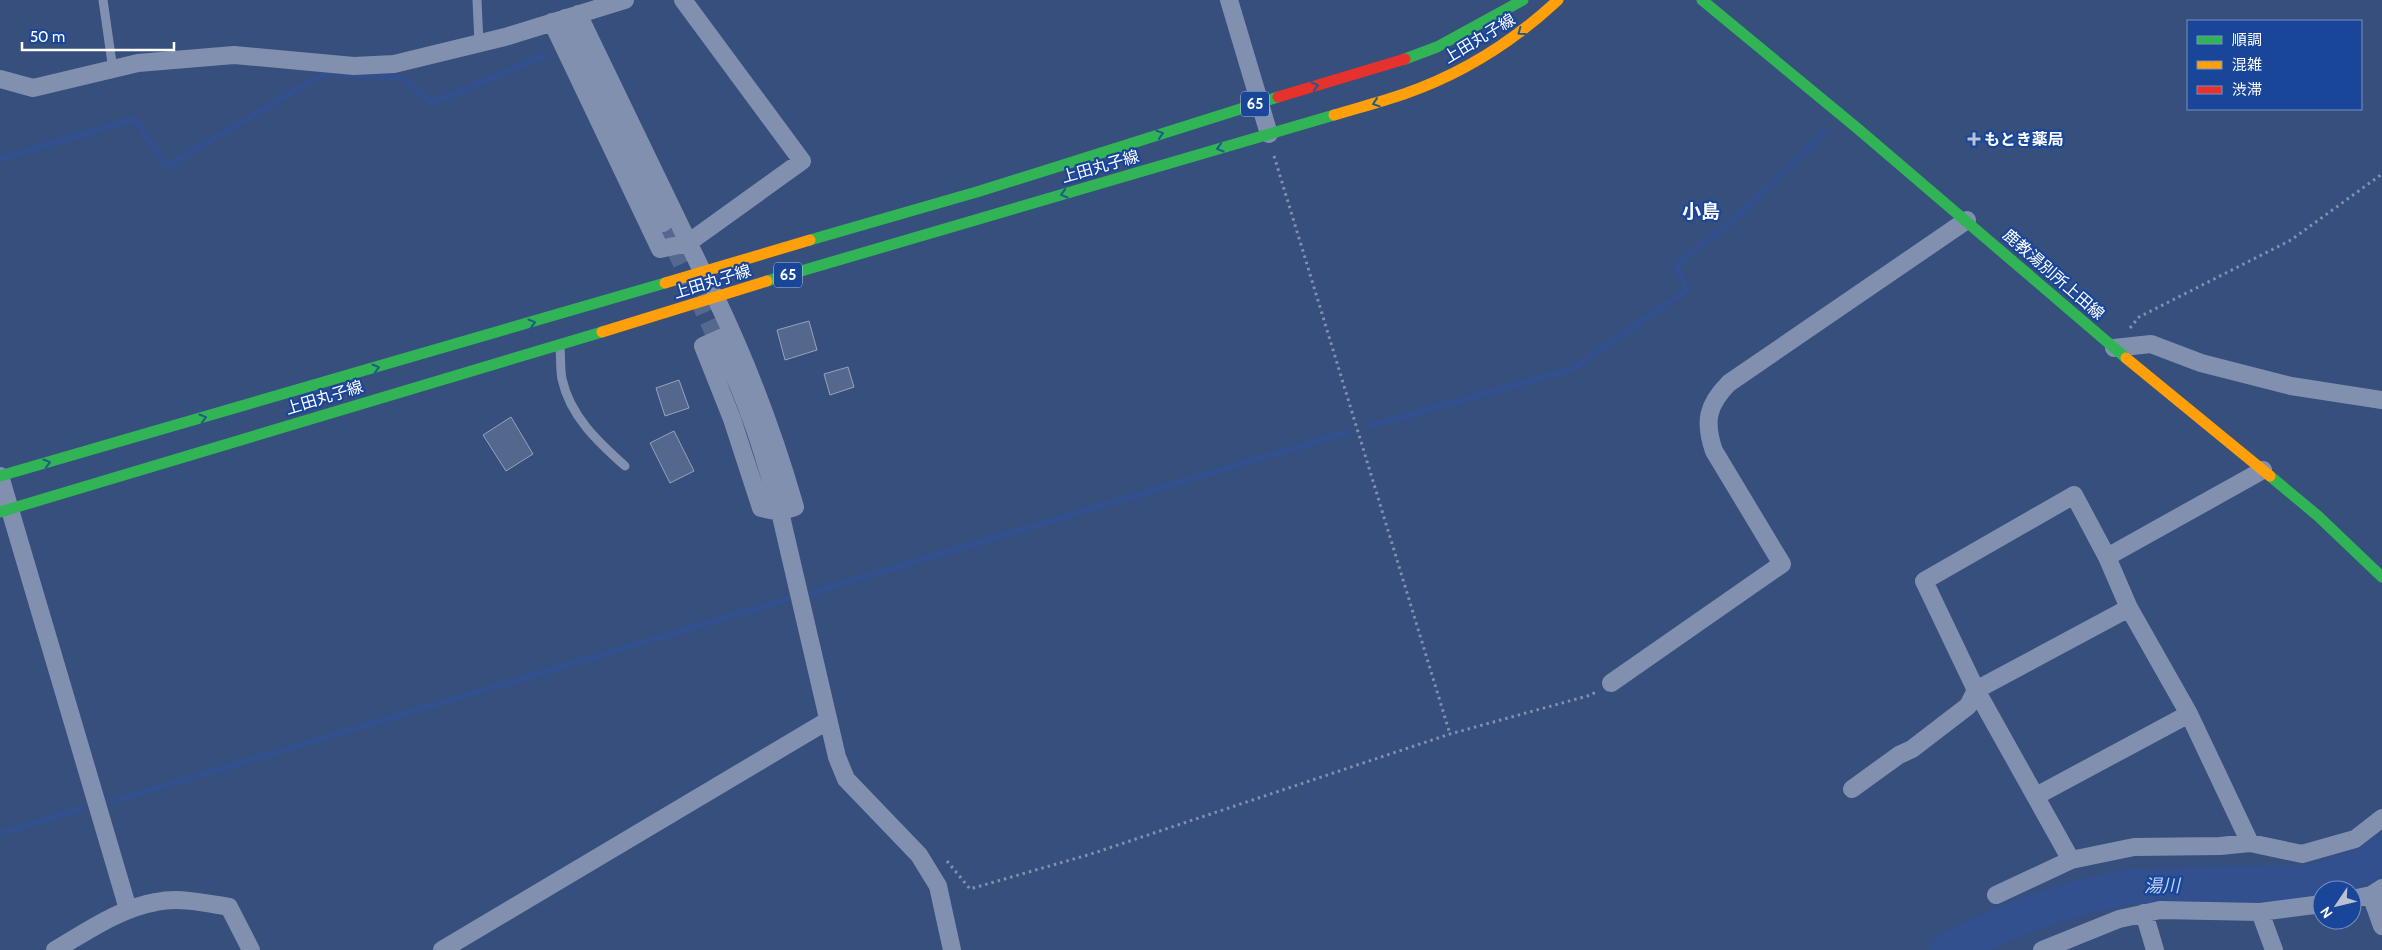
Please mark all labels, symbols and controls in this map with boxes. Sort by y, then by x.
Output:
street label: 上田丸子線 [1440,10,1518,67]
scale bar [22,20,175,52]
legend [2187,20,2362,110]
one-way arrow [1518,27,1527,35]
text: 50 m [30,28,65,46]
text: 順調 [2232,31,2262,49]
text: 混雑 [2232,56,2262,74]
text: 渋滞 [2232,81,2262,99]
one-way arrow [1311,82,1319,92]
road number: 65 [1241,92,1269,116]
one-way arrow [1372,97,1381,107]
one-way arrow [1155,129,1163,139]
place label: もとき薬局 [1984,130,2064,149]
marker: もとき薬局 [1968,133,1980,145]
one-way arrow [1216,143,1224,153]
street label: 上田丸子線 [1059,146,1141,187]
one-way arrow [1060,188,1068,199]
district label: 小島 [1682,200,1720,223]
street label: 鹿教湯別所上田線 [1999,225,2108,324]
street label: 上田丸子線 [671,261,753,302]
road number: 65 [774,262,802,288]
one-way arrow [527,318,536,328]
one-way arrow [371,363,379,373]
street label: 上田丸子線 [283,377,365,418]
one-way arrow [198,413,207,423]
one-way arrow [42,458,50,468]
water label: 湯川 [2144,875,2182,897]
north arrow [2312,880,2362,930]
text: N [2316,903,2337,922]

